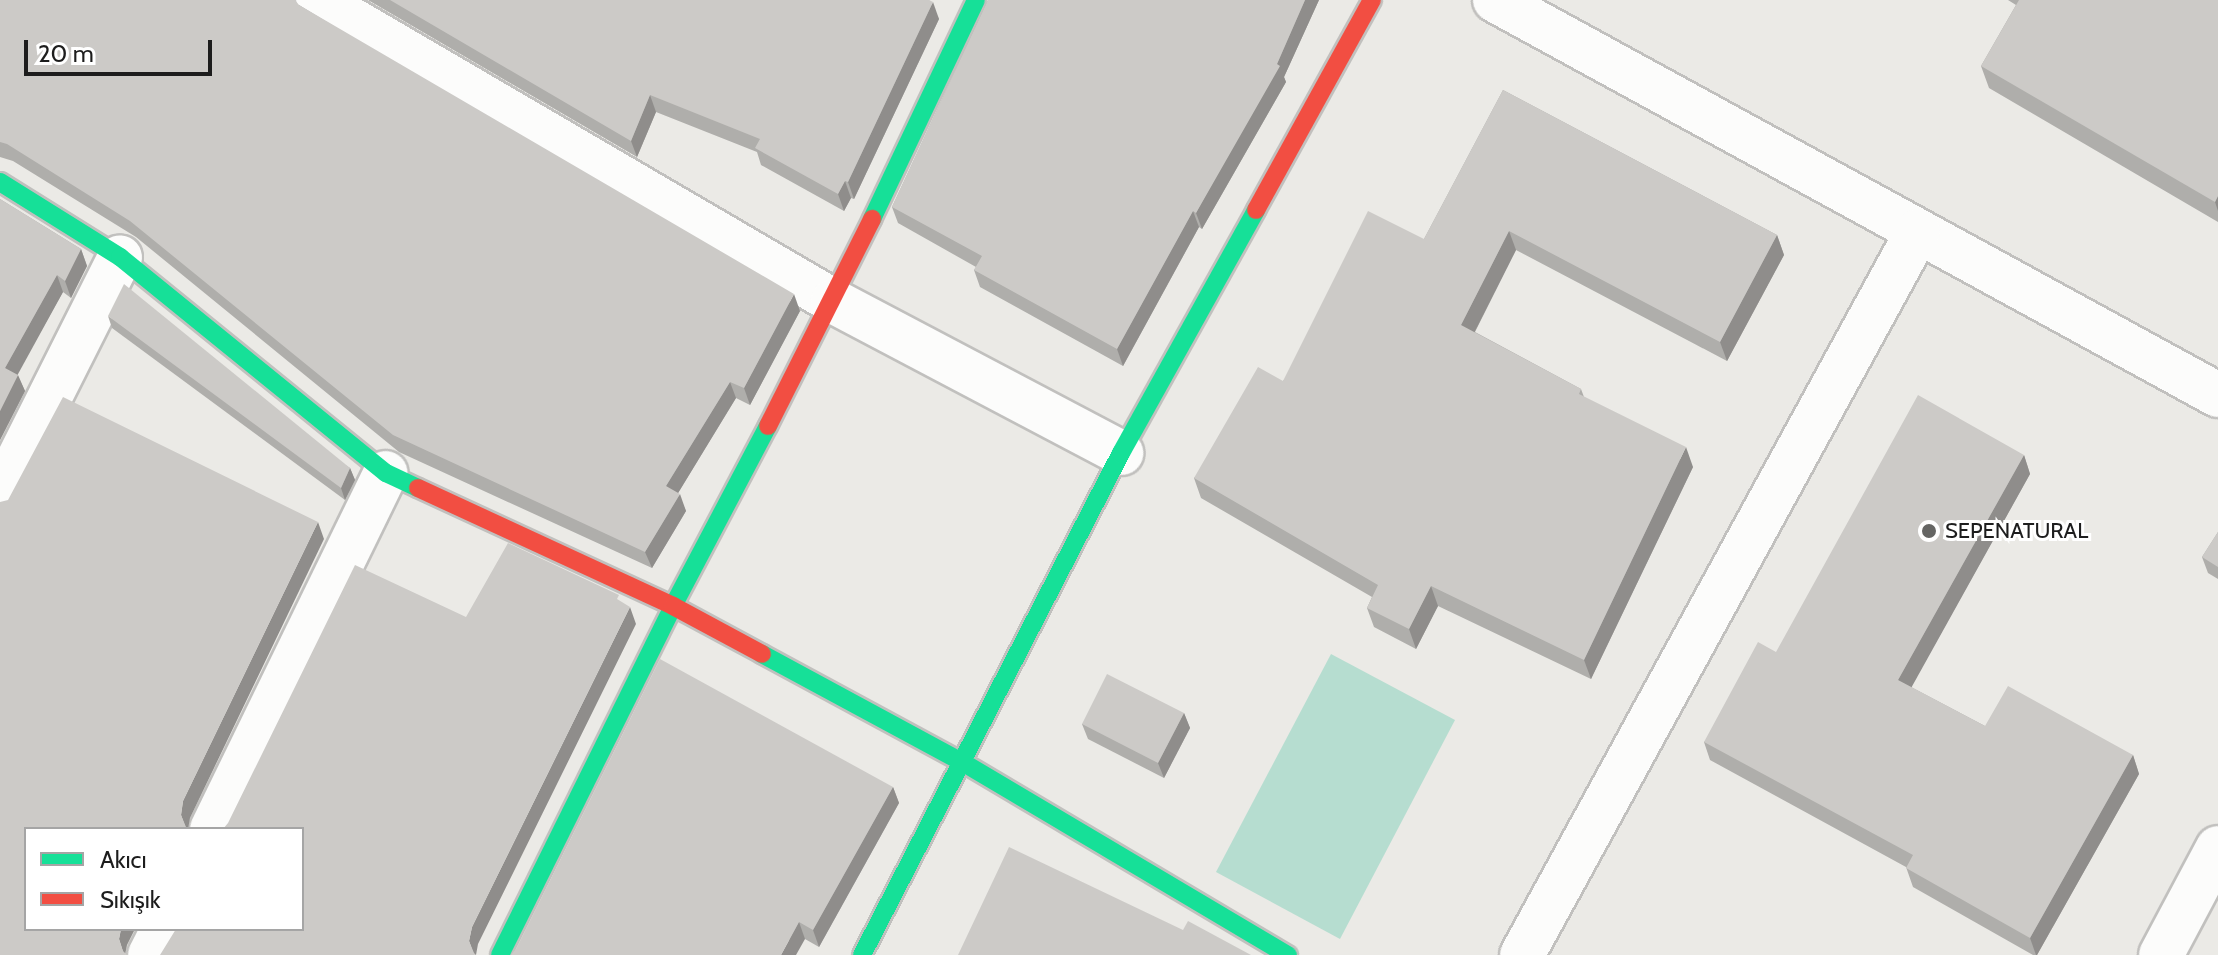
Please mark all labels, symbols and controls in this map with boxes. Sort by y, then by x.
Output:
scale bar [28,24,216,74]
text: 20 m [38,39,94,68]
place label: SEPENATURAL [1945,518,2088,544]
marker: SEPENATURAL [1920,522,1938,540]
legend [24,827,304,931]
text: Akıcı [100,845,147,874]
text: Sıkışık [100,885,161,914]

